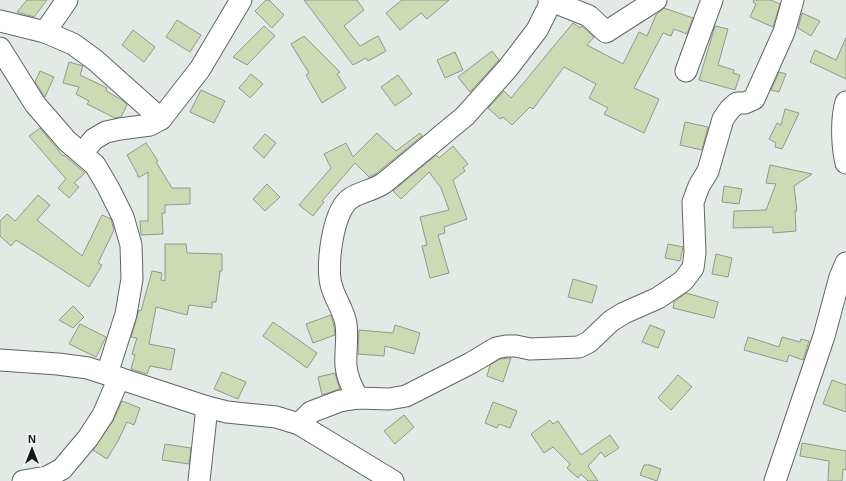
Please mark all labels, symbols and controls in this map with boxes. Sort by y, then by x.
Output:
north arrow [12,429,52,469]
text: N [28,433,36,445]

